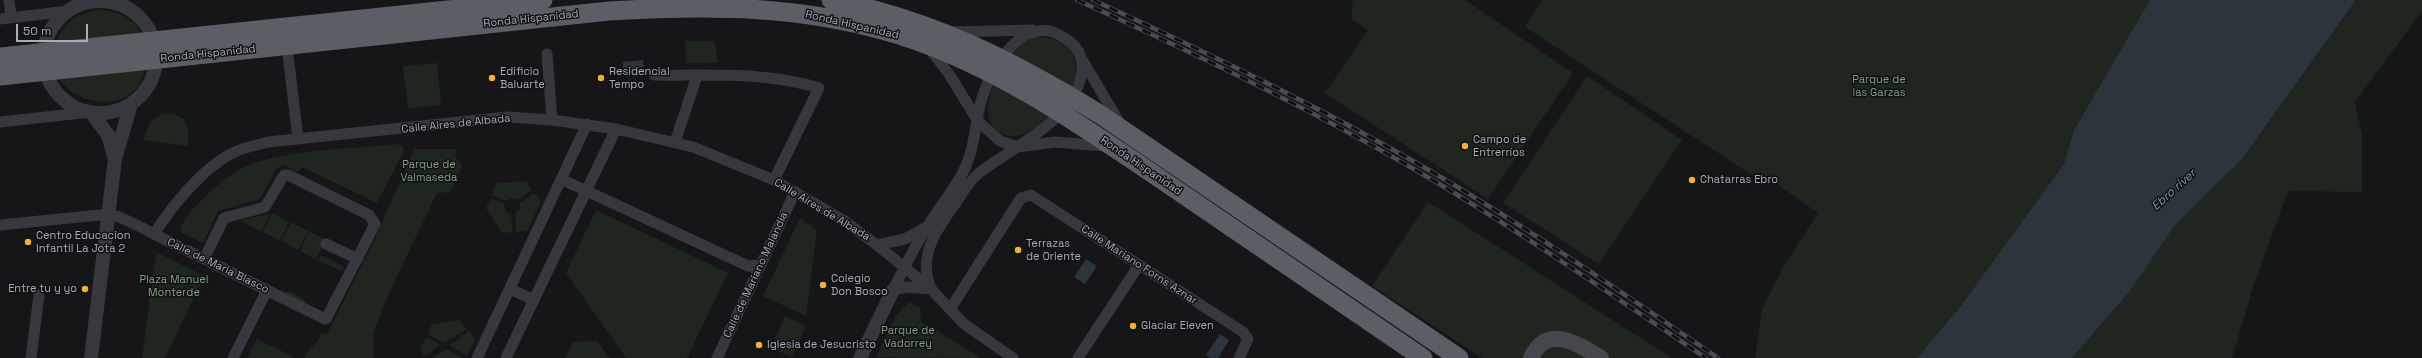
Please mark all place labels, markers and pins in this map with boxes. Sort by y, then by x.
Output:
place label: Edificio Baluarte [500,65,545,91]
place label: Residencial Tempo [609,65,670,91]
marker: Edificio Baluarte [487,73,497,83]
marker: Residencial Tempo [596,73,606,83]
place label: Campo de Entrerríos [1473,133,1526,159]
marker: Campo de Entrerríos [1460,141,1470,151]
place label: Chatarras Ebro [1700,173,1778,187]
marker: Chatarras Ebro [1687,175,1697,185]
place label: Centro Educacion Infantil La Jota 2 [36,229,130,255]
marker: Centro Educacion Infantil La Jota 2 [23,237,33,247]
place label: Terrazas de Oriente [1026,237,1081,263]
marker: Terrazas de Oriente [1013,245,1023,255]
place label: Colegio Don Bosco [831,272,888,298]
marker: Colegio Don Bosco [818,280,828,290]
place label: Entre tu y yo [8,282,77,296]
marker: Entre tu y yo [80,284,90,294]
place label: Glaciar Eleven [1141,319,1214,333]
marker: Glaciar Eleven [1128,321,1138,331]
place label: Iglesia de Jesucristo [767,338,876,352]
marker: Iglesia de Jesucristo [754,340,764,350]

